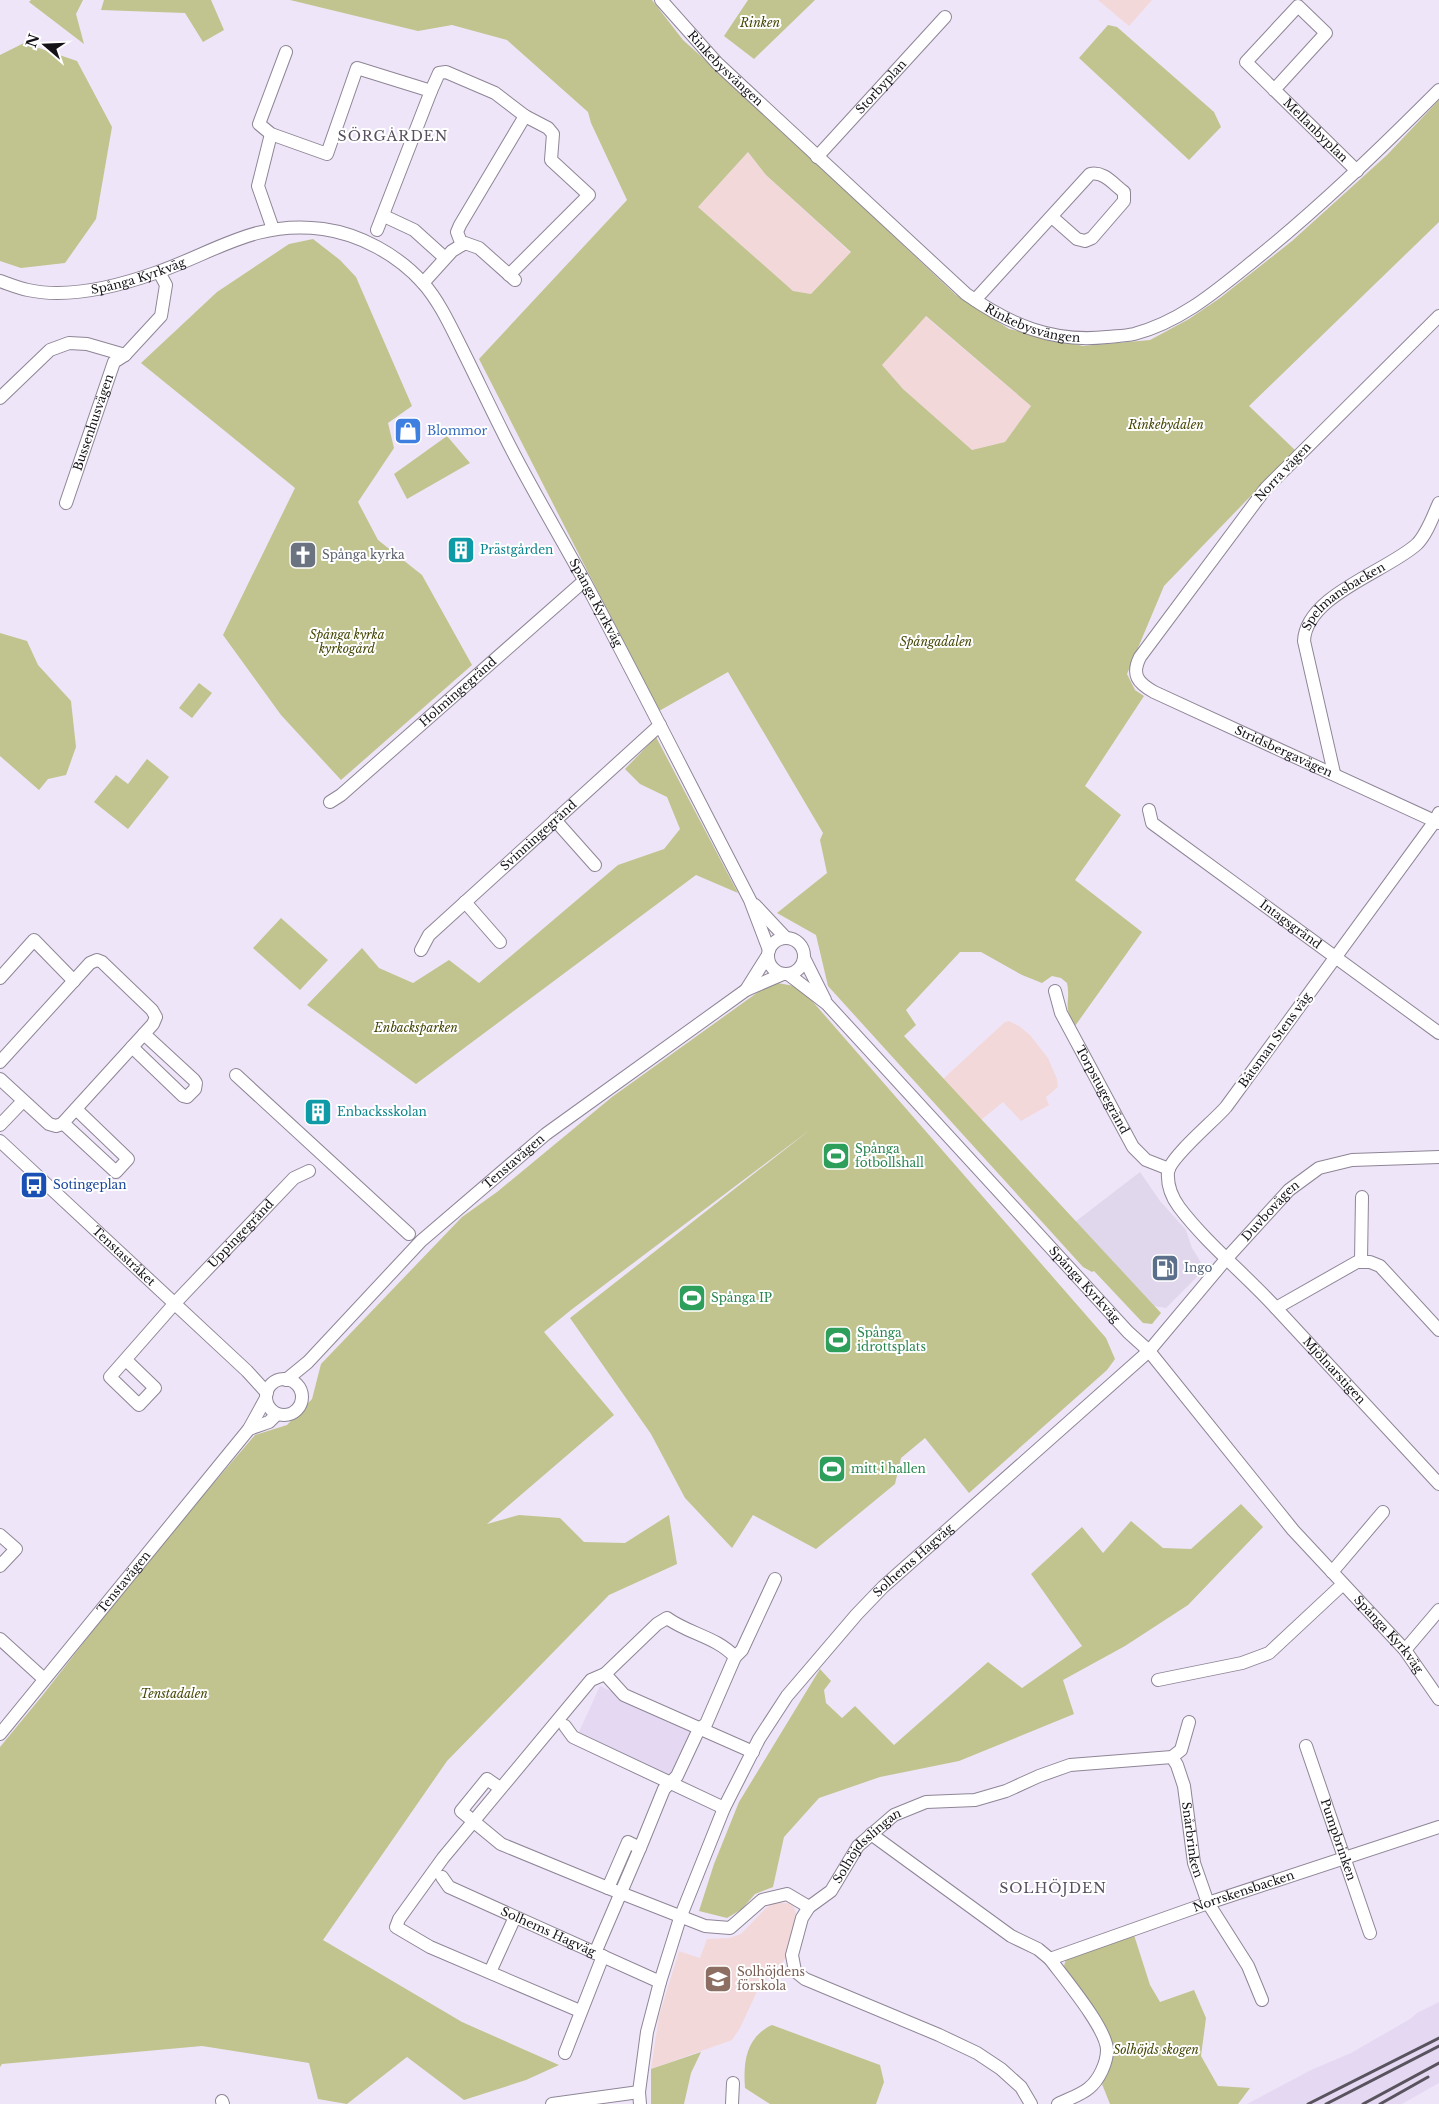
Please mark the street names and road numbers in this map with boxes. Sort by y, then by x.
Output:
street label: Rinkebysvängen [685,27,766,109]
street label: Storbyplan [852,56,909,117]
street label: Mellanbyplan [1280,95,1351,165]
street label: Spånga Kyrkväg [90,254,188,297]
street label: Rinkebysvängen [982,300,1081,345]
street label: Bussenhusvägen [70,372,116,473]
street label: Norra vägen [1251,439,1314,504]
street label: Spånga Kyrkväg [566,556,626,650]
street label: Spelmansbacken [1299,559,1388,633]
street label: Holmingegränd [416,654,499,730]
street label: Stridsbergavägen [1233,722,1335,780]
street label: Svinningegränd [497,797,579,874]
street label: Intagsgränd [1257,896,1325,952]
street label: Båtsman Stens väg [1235,989,1315,1090]
street label: Torpstugegränd [1073,1043,1133,1136]
street label: Tenstavägen [480,1131,547,1192]
street label: Duvbovägen [1238,1177,1302,1244]
street label: Uppingegränd [204,1196,277,1271]
street label: Tenstastråket [89,1223,159,1289]
street label: Spånga Kyrkväg [1046,1243,1124,1326]
street label: Mjölnarstigen [1300,1334,1369,1407]
street label: Solhems Hagväg [870,1520,957,1600]
street label: Tenstavägen [94,1548,153,1616]
street label: Spånga Kyrkväg [1351,1592,1427,1676]
street label: Pumpbrinken [1318,1797,1359,1882]
street label: Snårbrinken [1179,1801,1207,1880]
street label: Solhöjdsslingan [829,1805,903,1886]
street label: Norrskensbacken [1191,1867,1296,1915]
street label: Solhems Hagväg [499,1903,599,1959]

